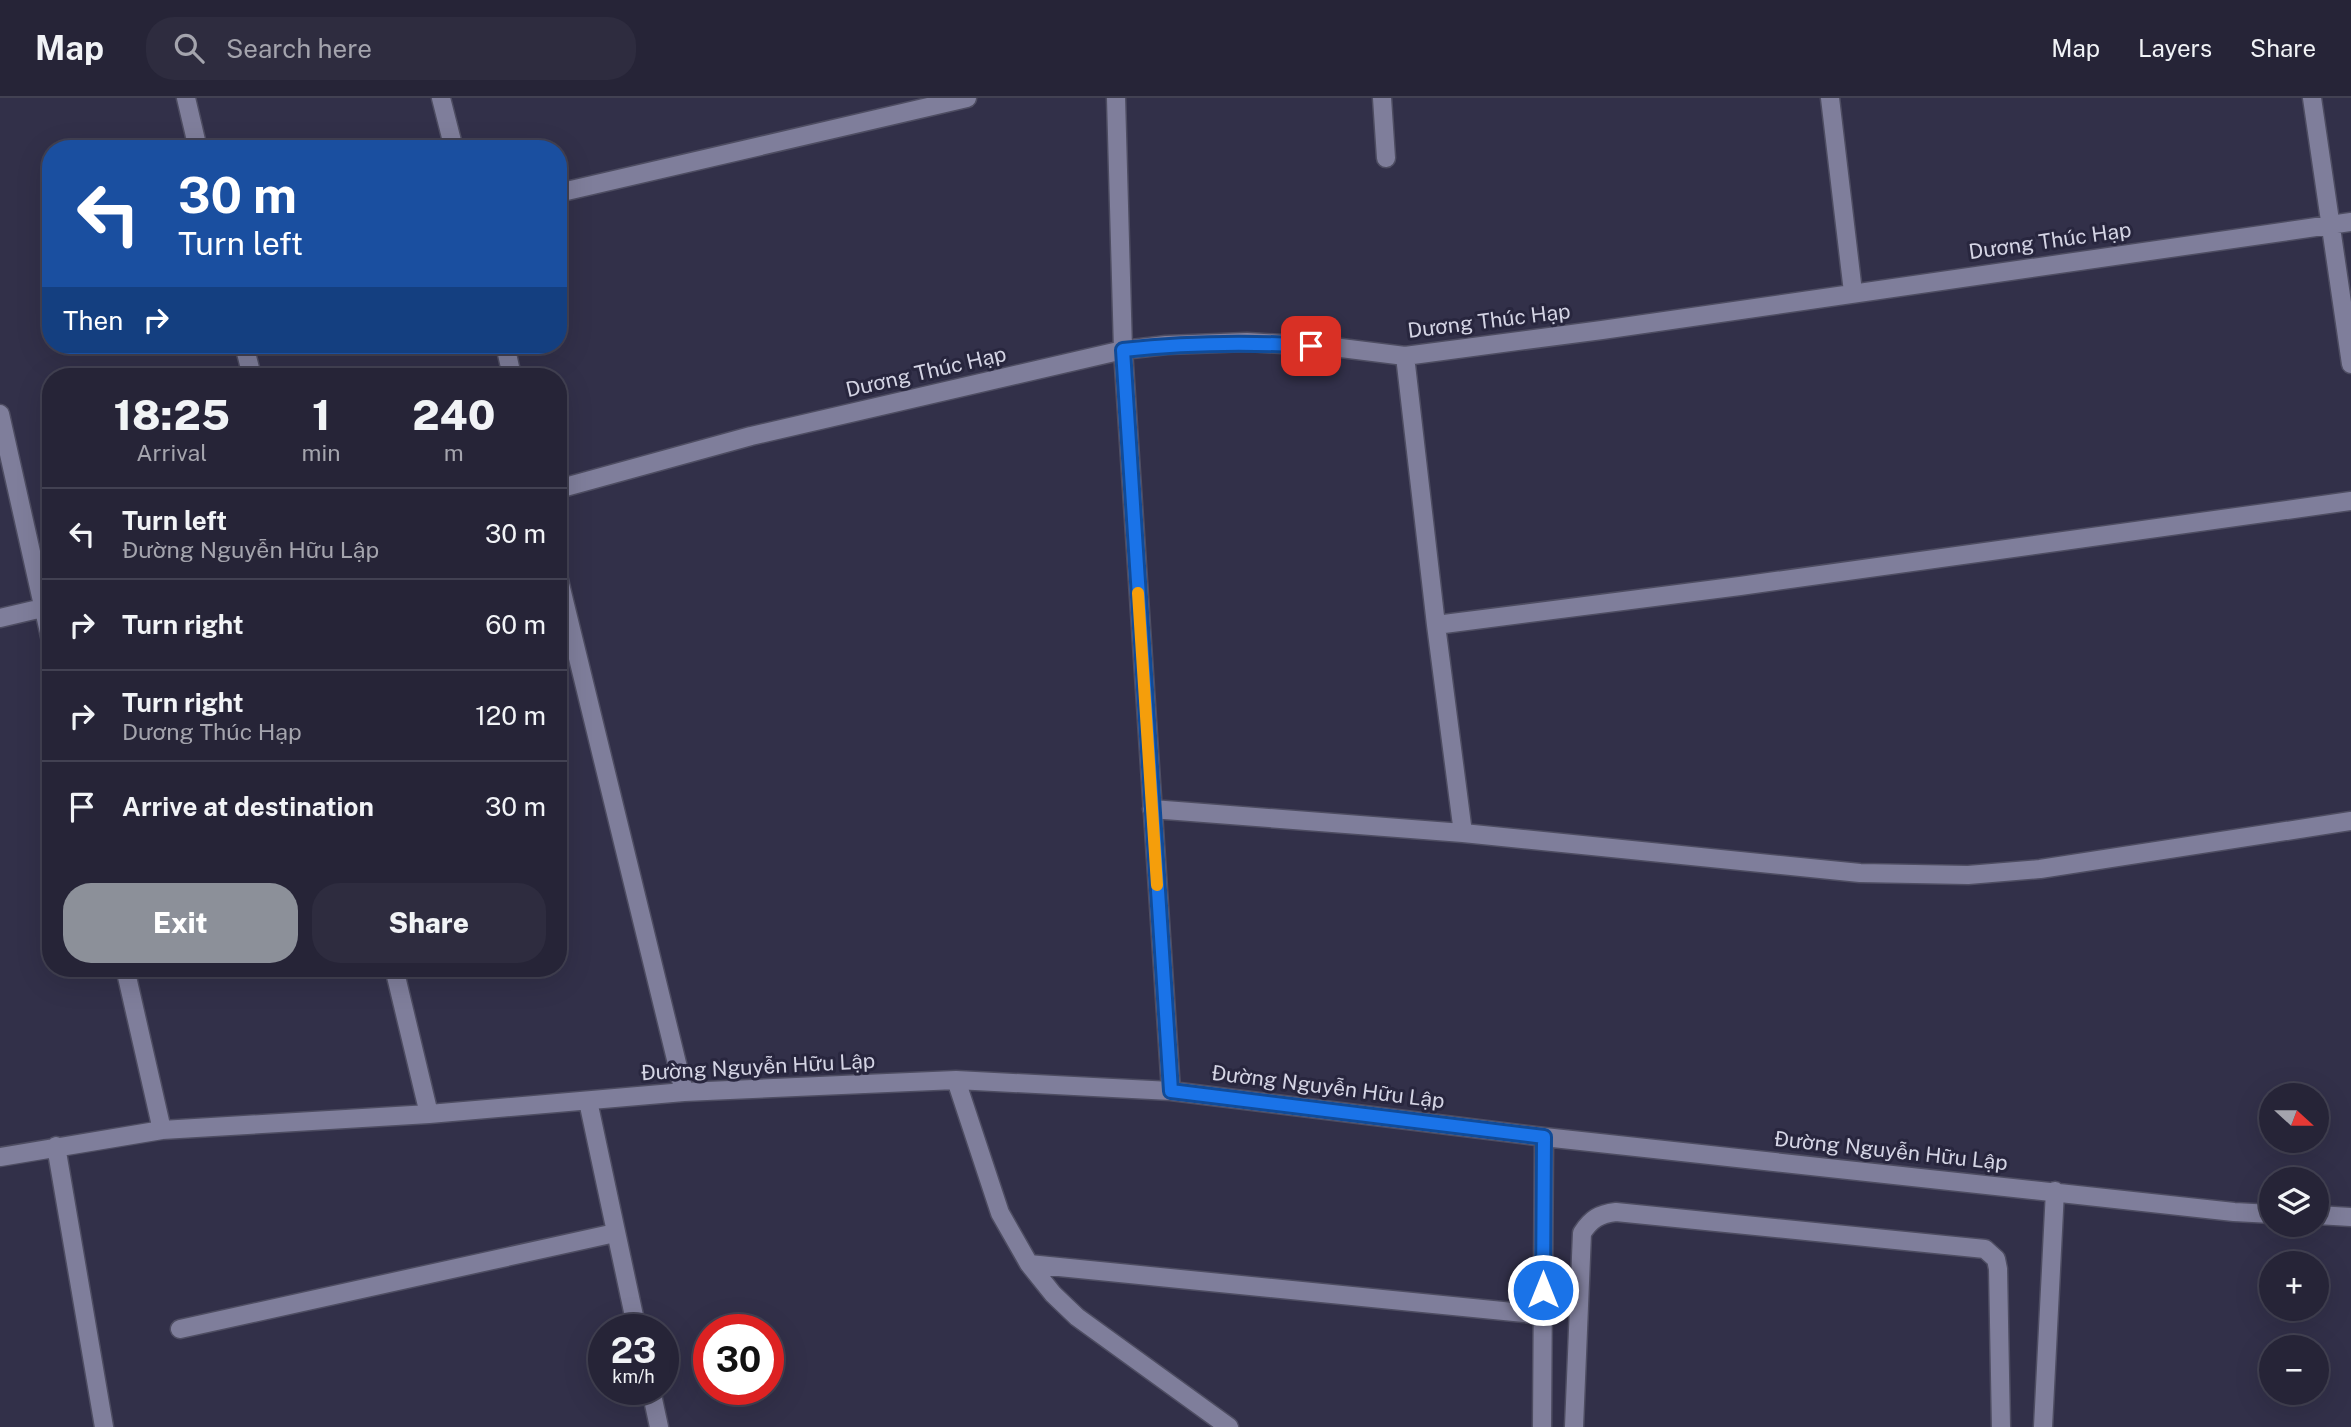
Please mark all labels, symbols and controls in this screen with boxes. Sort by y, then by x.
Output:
search box [146,17,636,80]
text: Map [35,29,104,67]
icon: search [170,29,208,67]
text: Search here [226,33,372,64]
text: Map [2051,34,2100,62]
text: Layers [2138,34,2212,62]
text: Share [2250,34,2316,62]
text: 30 m [178,166,297,224]
icon: left [63,168,154,259]
street label: Dương Thúc Hạp [1967,217,2133,264]
text: Turn left [178,225,303,262]
street label: Dương Thúc Hạp [1406,298,1572,343]
icon: right [137,301,175,339]
text: Then [63,305,123,336]
pin [1281,316,1341,376]
icon: arrive [1292,327,1330,365]
street label: Dương Thúc Hạp [843,341,1009,402]
text: 18:25 [114,390,230,439]
text: 1 [312,390,330,439]
text: 240 [412,390,495,439]
text: Arrival [136,439,207,466]
text: min [302,439,341,466]
text: m [444,439,464,466]
text: Turn left [122,505,227,536]
icon: left [63,515,101,553]
text: 30 m [485,518,546,549]
text: Đường Nguyễn Hữu Lập [122,536,379,563]
icon: right [63,606,101,644]
text: Turn right [122,609,244,640]
text: 60 m [485,609,546,640]
text: Turn right [122,687,244,718]
icon: right [63,697,101,735]
text: 120 m [475,700,546,731]
text: Dương Thúc Hạp [122,718,302,745]
icon: arrive [63,788,101,826]
text: Arrive at destination [122,791,374,822]
text: 30 m [485,791,546,822]
button: Exit [63,883,298,963]
button: Share [312,883,546,963]
street label: Đường Nguyễn Hữu Lập [640,1048,876,1085]
street label: Đường Nguyễn Hữu Lập [1210,1060,1446,1113]
north arrow [2259,1083,2329,1153]
map controls [2259,1083,2329,1405]
street label: Đường Nguyễn Hữu Lập [1773,1126,2009,1175]
button: layers [2259,1167,2329,1237]
button: + [2259,1251,2329,1321]
position arrow [1506,1253,1580,1327]
speed limit sign: 30 [693,1314,784,1405]
text: 23 [611,1330,656,1371]
button: − [2259,1335,2329,1405]
text: km/h [612,1366,655,1387]

